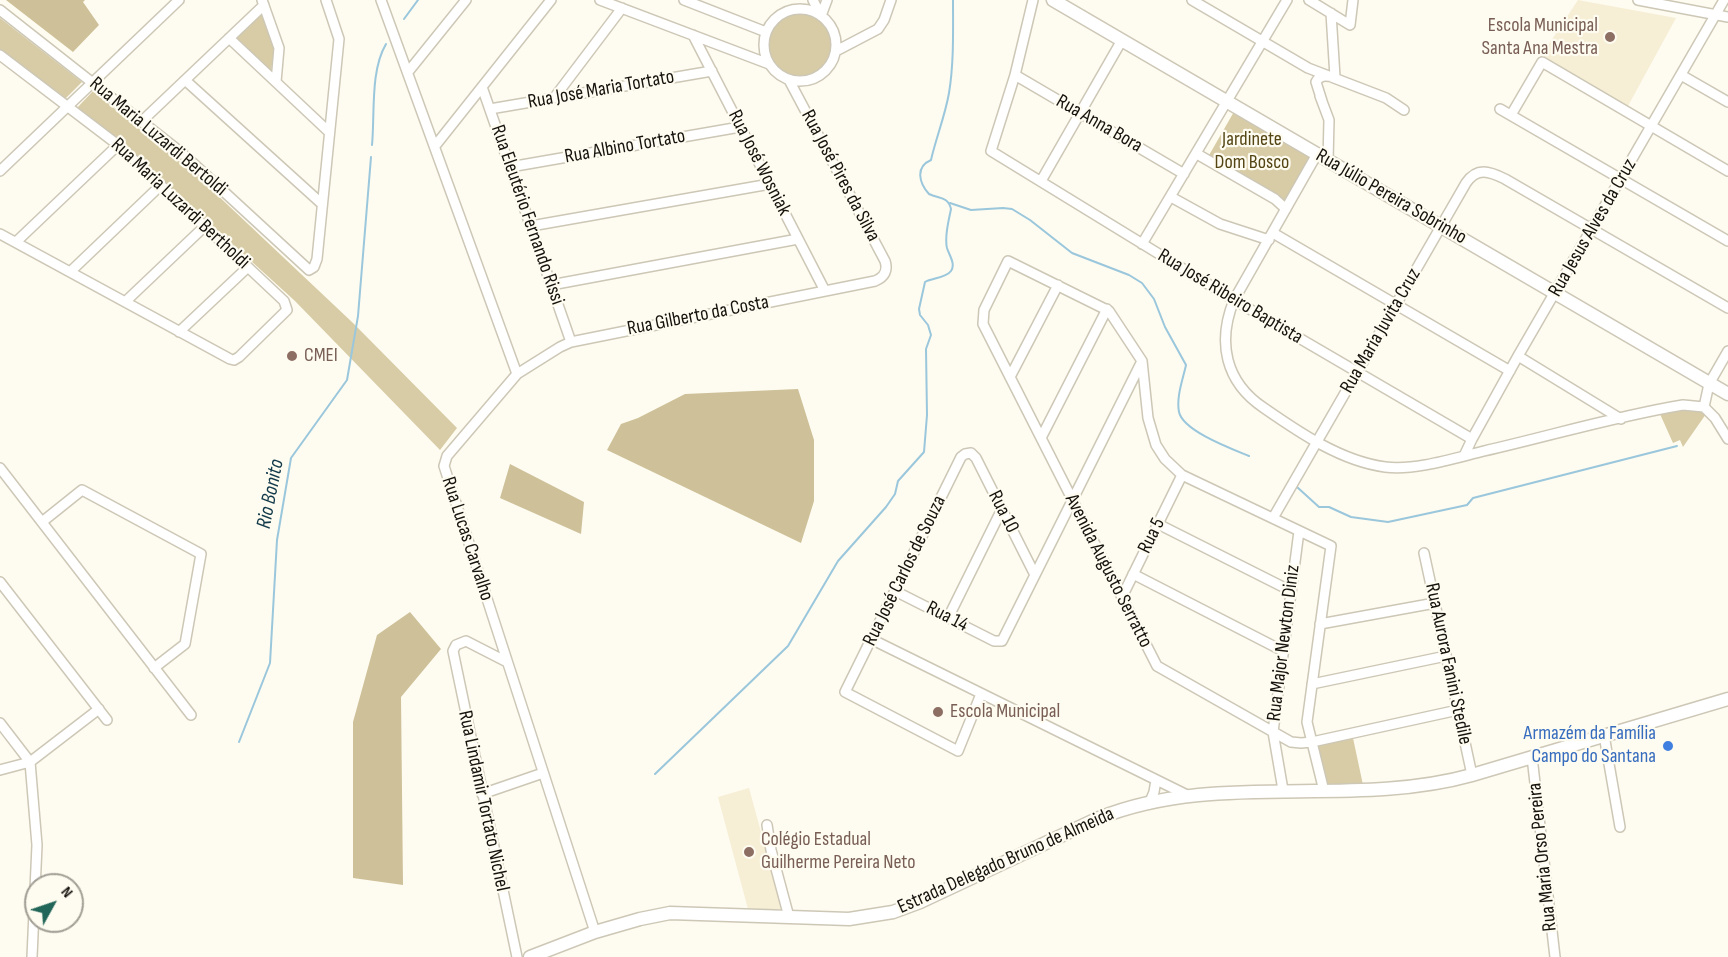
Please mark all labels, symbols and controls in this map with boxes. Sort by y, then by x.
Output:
place label: Escola Municipal Santa Ana Mestra [1481,14,1598,61]
marker: Escola Municipal Santa Ana Mestra [1603,30,1617,44]
street label: Rua José Maria Tortato [526,65,676,115]
street label: Rua Maria Luzardi Bertoldi [84,72,232,202]
street label: Rua Anna Bora [1052,90,1146,158]
street label: Rua José Wosniak [722,106,796,220]
street label: Rua José Pires da Silva [795,106,885,246]
street label: Rua Eleutério Fernando Rissi [485,122,569,308]
street label: Rua Albino Tortato [563,125,687,169]
park label: Jardinete Dom Bosco [1215,128,1289,175]
street label: Rua Maria Luzardi Bertholdi [105,133,255,275]
street label: Rua Júlio Pereira Sobrinho [1311,144,1471,250]
street label: Rua Jesus Alves da Cruz [1544,155,1642,301]
street label: Rua José Ribeiro Baptista [1153,244,1307,350]
street label: Rua Maria Juvita Cruz [1336,264,1426,398]
street label: Rua Gilberto da Costa [625,291,771,341]
place label: CMEI [304,344,338,368]
marker: CMEI [285,349,299,363]
water label: Rio Bonito [252,457,290,531]
street label: Rua Lucas Carvalho [436,474,498,604]
street label: Rua 10 [982,487,1024,537]
street label: Avenida Augusto Serratto [1059,490,1157,652]
street label: Rua José Carlos de Souza [858,492,952,650]
street label: Rua 5 [1133,514,1171,558]
street label: Rua Major Newton Diniz [1263,564,1305,722]
street label: Rua Aurora Fanini Stedile [1419,581,1477,747]
street label: Rua 14 [922,596,972,638]
place label: Escola Municipal [950,700,1060,724]
marker: Escola Municipal [931,705,945,719]
street label: Rua Lindamir Tortato Nichel [452,708,514,894]
place label: Armazém da Família Campo do Santana [1524,722,1656,769]
marker: Armazém da Família Campo do Santana [1661,739,1675,753]
street label: Rua Maria Orso Pereira [1523,782,1563,932]
street label: Estrada Delegado Bruno de Almeida [894,802,1118,920]
place label: Colégio Estadual Guilherme Pereira Neto [761,828,916,875]
marker: Colégio Estadual Guilherme Pereira Neto [742,845,756,859]
north arrow [24,873,84,933]
text: N [57,883,77,902]

